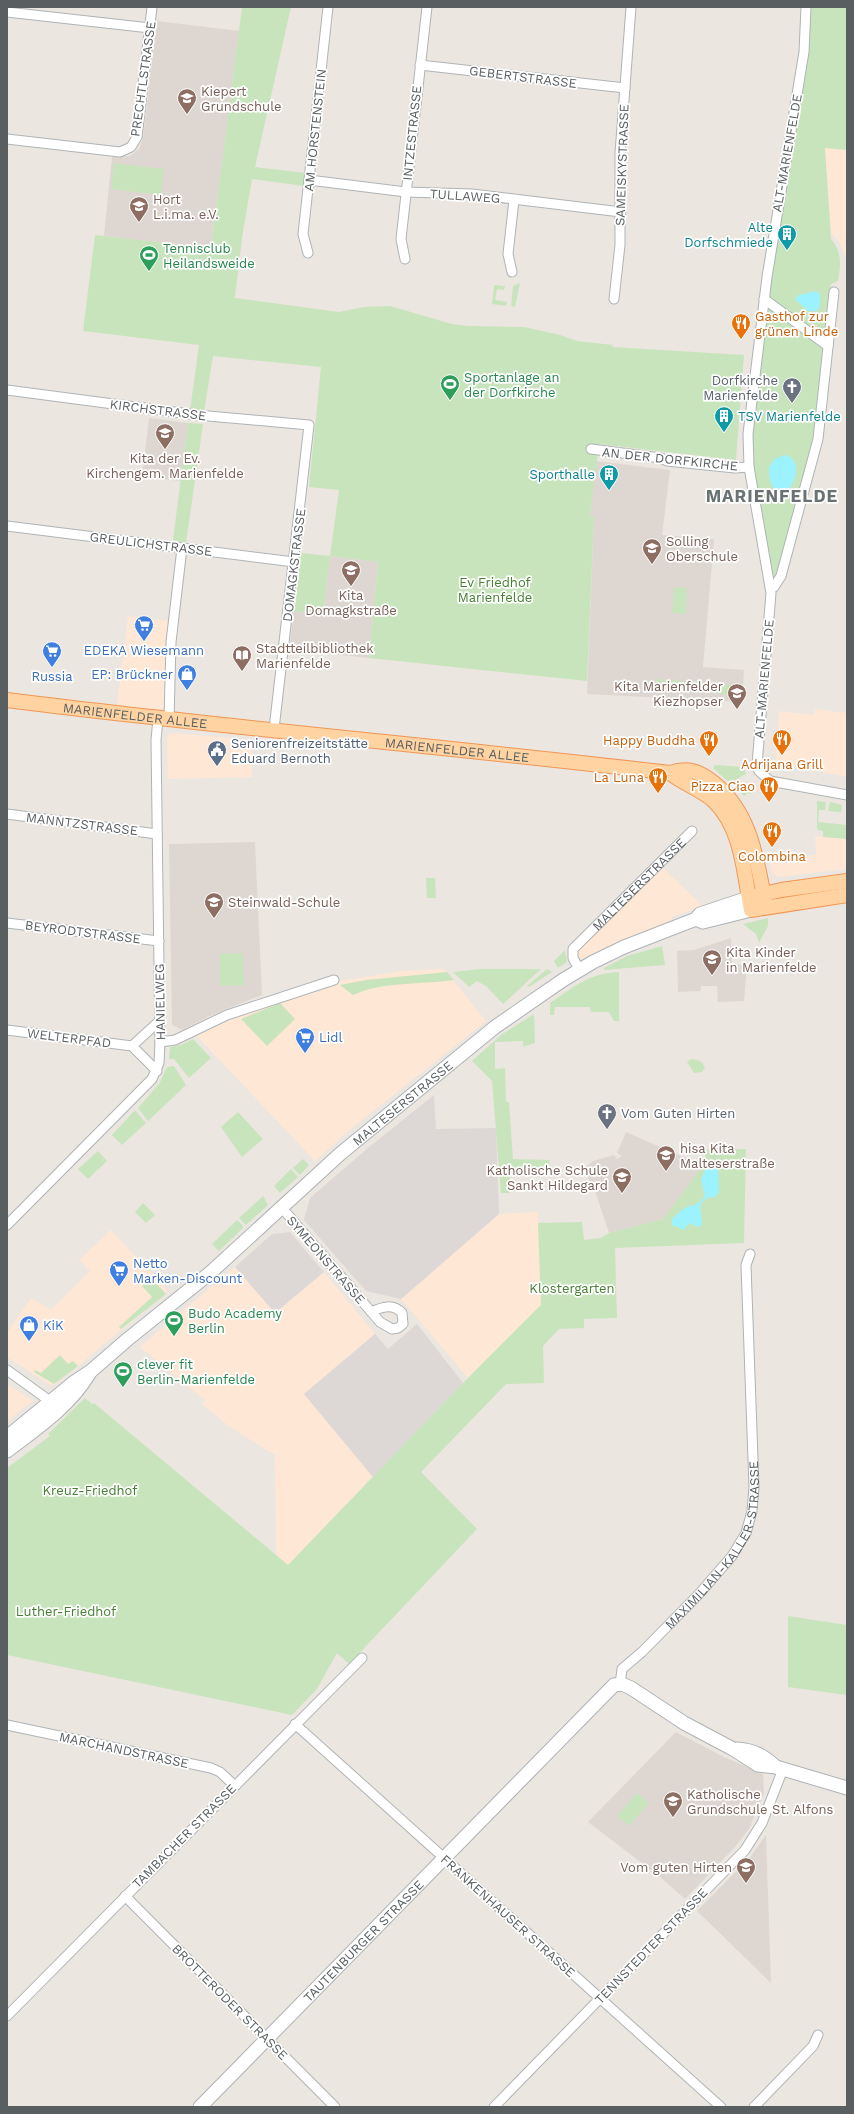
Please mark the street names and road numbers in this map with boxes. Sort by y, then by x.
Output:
street label: PRECHTLSTRASSE [127,20,159,138]
street label: GEBERTSTRASSE [468,63,578,91]
street label: AM HORSTENSTEIN [301,68,329,192]
street label: INTZESTRASSE [400,85,424,181]
street label: ALT-MARIENFELDE [769,93,805,213]
street label: SAMEISKYSTRASSE [612,104,632,226]
street label: TULLAWEG [429,186,501,206]
street label: KIRCHSTRASSE [109,397,207,423]
street label: AN DER DORFKIRCHE [601,444,739,474]
street label: DOMAGKSTRASSE [280,507,308,623]
street label: GREULICHSTRASSE [89,529,213,559]
street label: ALT-MARIENFELDE [751,619,777,739]
street label: MARIENFELDER ALLEE [62,699,208,731]
street label: MARIENFELDER ALLEE [384,735,530,765]
street label: MANNTZSTRASSE [25,810,139,838]
street label: MALTESERSTRASSE [589,834,688,933]
street label: BEYRODTSTRASSE [24,917,142,947]
street label: HANIELWEG [152,964,168,1040]
street label: WELTERPFAD [26,1025,112,1051]
street label: MALTESERSTRASSE [349,1057,456,1148]
street label: SYMEONSTRASSE [284,1213,368,1307]
street label: MAXIMILIAN-KALLER-STRASSE [662,1461,762,1632]
street label: MARCHANDSTRASSE [58,1729,190,1771]
street label: TAMBACHER STRASSE [129,1781,239,1891]
street label: FRANKENHAUSER STRASSE [438,1852,578,1980]
street label: TAUTENBURGER STRASSE [300,1877,426,2005]
street label: TENNSTEDTER STRASSE [592,1885,710,2007]
street label: BROTTERODER STRASSE [169,1941,291,2063]

